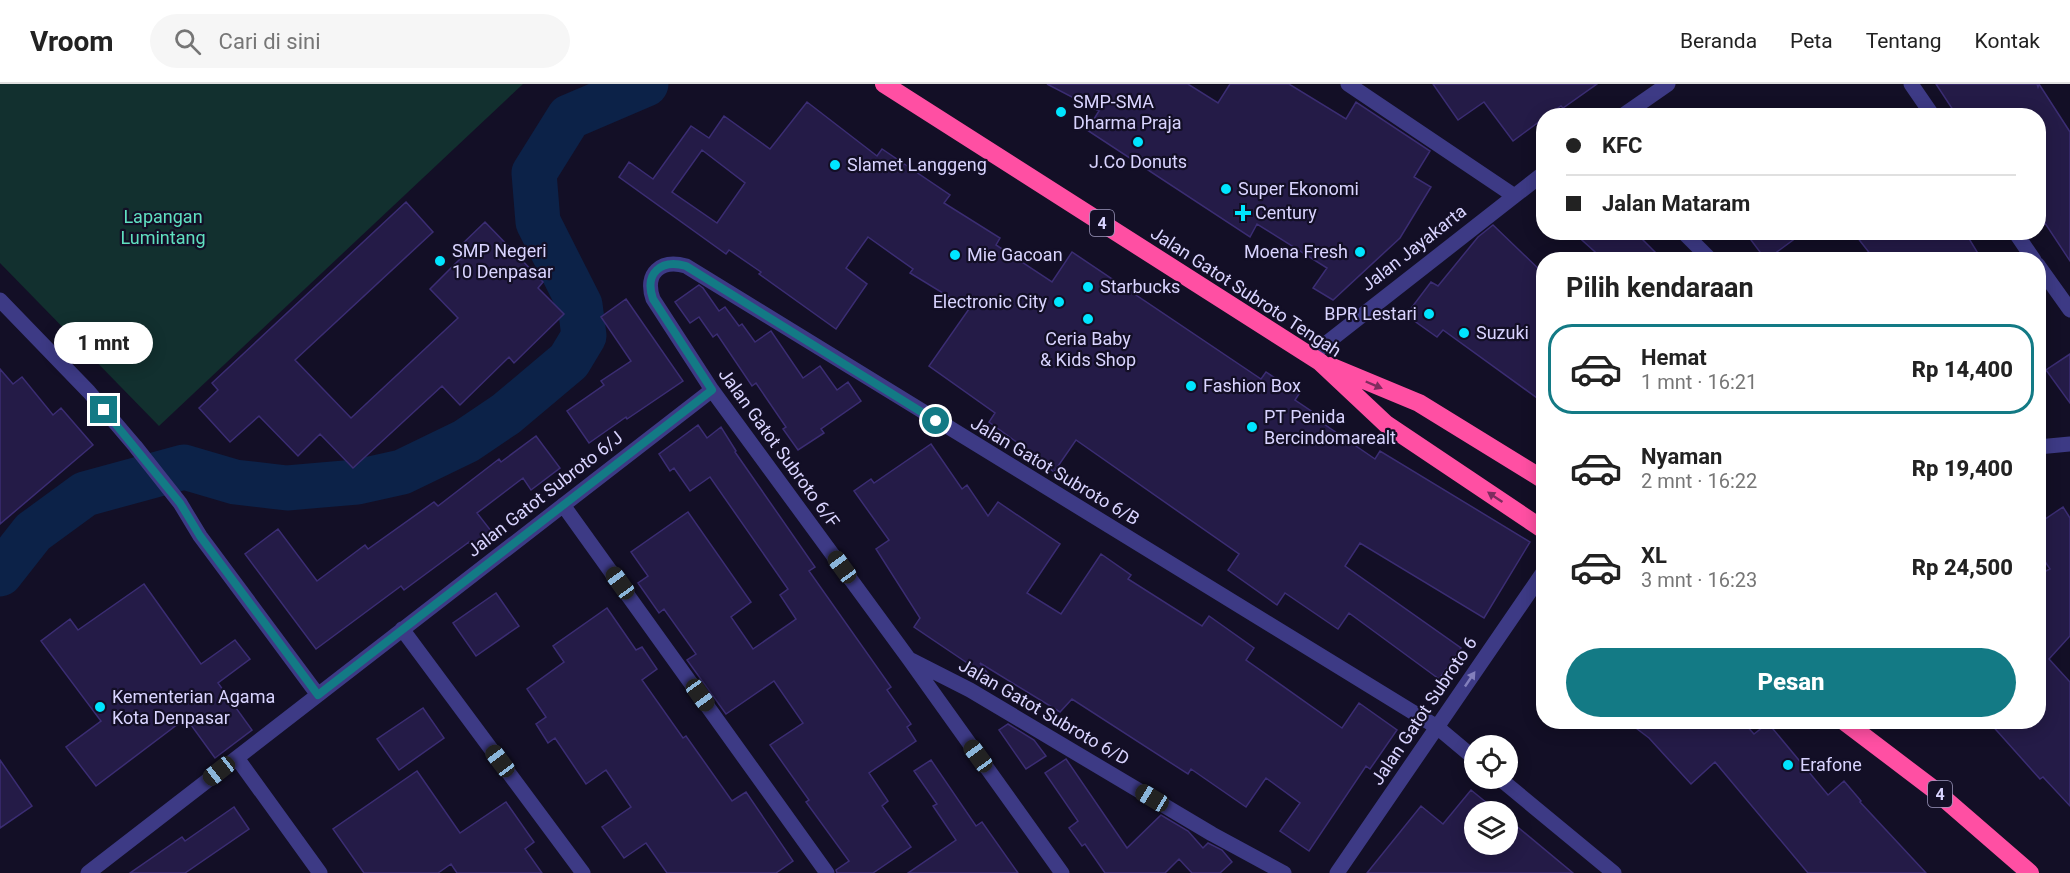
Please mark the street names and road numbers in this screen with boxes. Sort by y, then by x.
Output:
street label: Jalan Jayakarta [1357,200,1470,295]
road number: 4 [1090,210,1114,236]
street label: Jalan Gatot Subroto Tengah [1147,222,1345,361]
street label: Jalan Gatot Subroto 6/F [715,364,844,531]
street label: Jalan Gatot Subroto 6/B [967,412,1143,529]
street label: Jalan Gatot Subroto 6/J [463,426,627,561]
street label: Jalan Gatot Subroto 6 [1366,633,1481,789]
street label: Jalan Gatot Subroto 6/D [955,654,1133,769]
road number: 4 [1928,781,1952,807]

